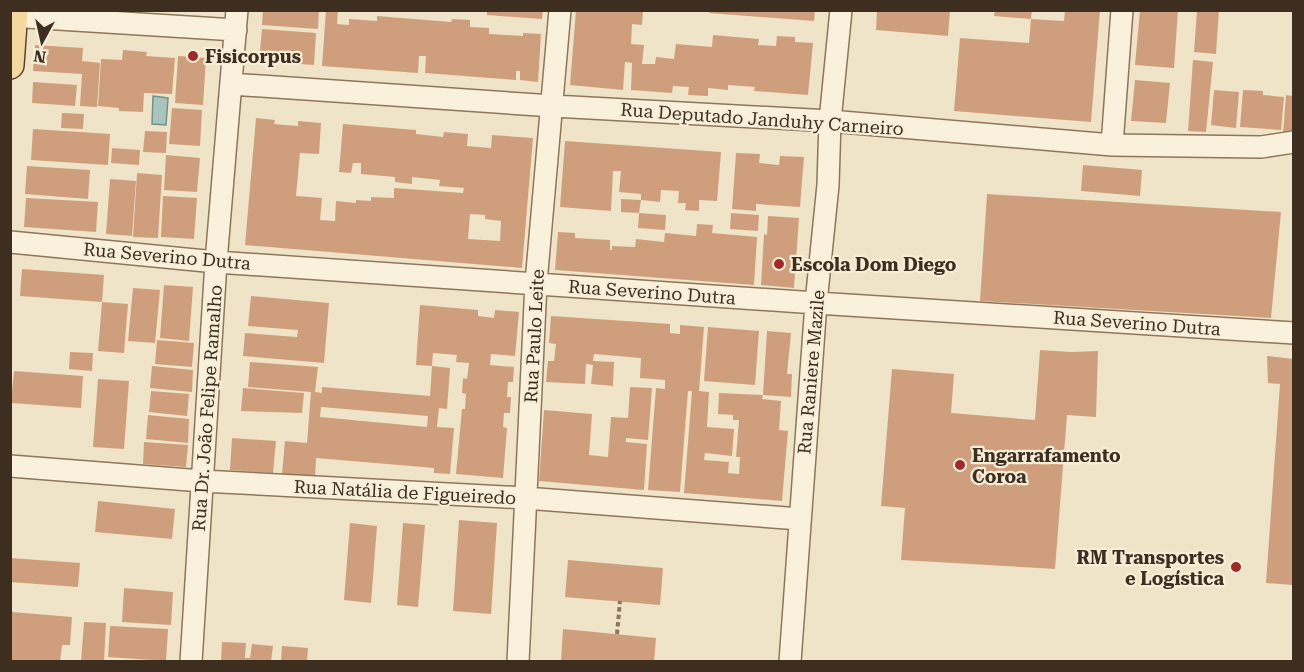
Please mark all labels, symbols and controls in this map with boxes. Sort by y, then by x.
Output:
north arrow [12,12,72,72]
text: N [33,46,47,67]
place label: Fisicorpus [205,46,301,67]
marker: Fisicorpus [186,49,200,63]
street label: Rua Deputado Janduhy Carneiro [620,99,904,139]
street label: Rua Severino Dutra [82,238,252,274]
place label: Escola Dom Diego [791,254,957,275]
marker: Escola Dom Diego [772,257,786,271]
street label: Rua Paulo Leite [520,268,548,404]
street label: Rua Severino Dutra [567,276,737,308]
street label: Rua Dr. João Felipe Ramalho [188,284,226,532]
street label: Rua Raniere Mazile [793,289,829,455]
street label: Rua Severino Dutra [1052,307,1222,339]
place label: Engarrafamento Coroa [972,445,1121,487]
marker: Engarrafamento Coroa [953,458,967,472]
street label: Rua Natália de Figueiredo [293,476,517,508]
place label: RM Transportes e Logística [1077,547,1224,589]
marker: RM Transportes e Logística [1229,560,1243,574]

